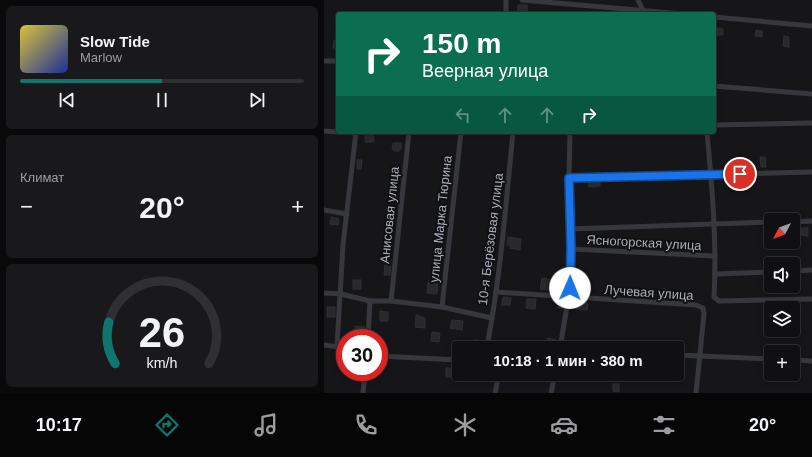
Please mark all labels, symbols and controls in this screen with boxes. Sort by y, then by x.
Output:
icon: right [356,28,408,80]
text: 150 m [422,28,501,59]
text: Slow Tide [80,33,150,50]
text: Marlow [80,50,122,65]
text: Веерная улица [422,61,548,81]
icon: previous [56,89,78,111]
icon: pause [151,89,173,111]
icon: next [246,89,268,111]
icon: left [452,104,474,126]
icon: ahead [494,104,516,126]
icon: ahead [536,104,558,126]
icon: right [578,104,600,126]
street label: улица Марка Тюрина [426,154,455,283]
pin [723,157,757,191]
icon: arrive [729,163,751,185]
street label: Анисовая улица [377,165,402,264]
text: Климат [20,170,64,185]
street label: 10-я Берёзовая улица [475,171,506,306]
text: 20° [139,191,185,224]
text: − [20,194,33,219]
text: + [291,194,304,219]
north arrow [764,213,800,249]
map controls [764,213,800,381]
street label: Ясногорская улица [586,232,703,253]
button: sound [764,257,800,293]
position arrow [549,267,591,309]
street label: Лучевая улица [604,282,695,303]
button: layers [764,301,800,337]
text: 26 [139,308,185,355]
speed limit sign: 30 [336,329,388,381]
button: + [764,345,800,381]
text: 10:18 · 1 мин · 380 m [493,352,643,369]
text: km/h [147,354,178,370]
icon: directions [153,411,181,439]
icon: music [252,411,280,439]
icon: phone [352,411,380,439]
icon: climate [451,411,479,439]
icon: car [550,411,578,439]
icon: filters [650,411,678,439]
text: 10:17 [36,415,82,435]
text: 20° [749,415,776,435]

